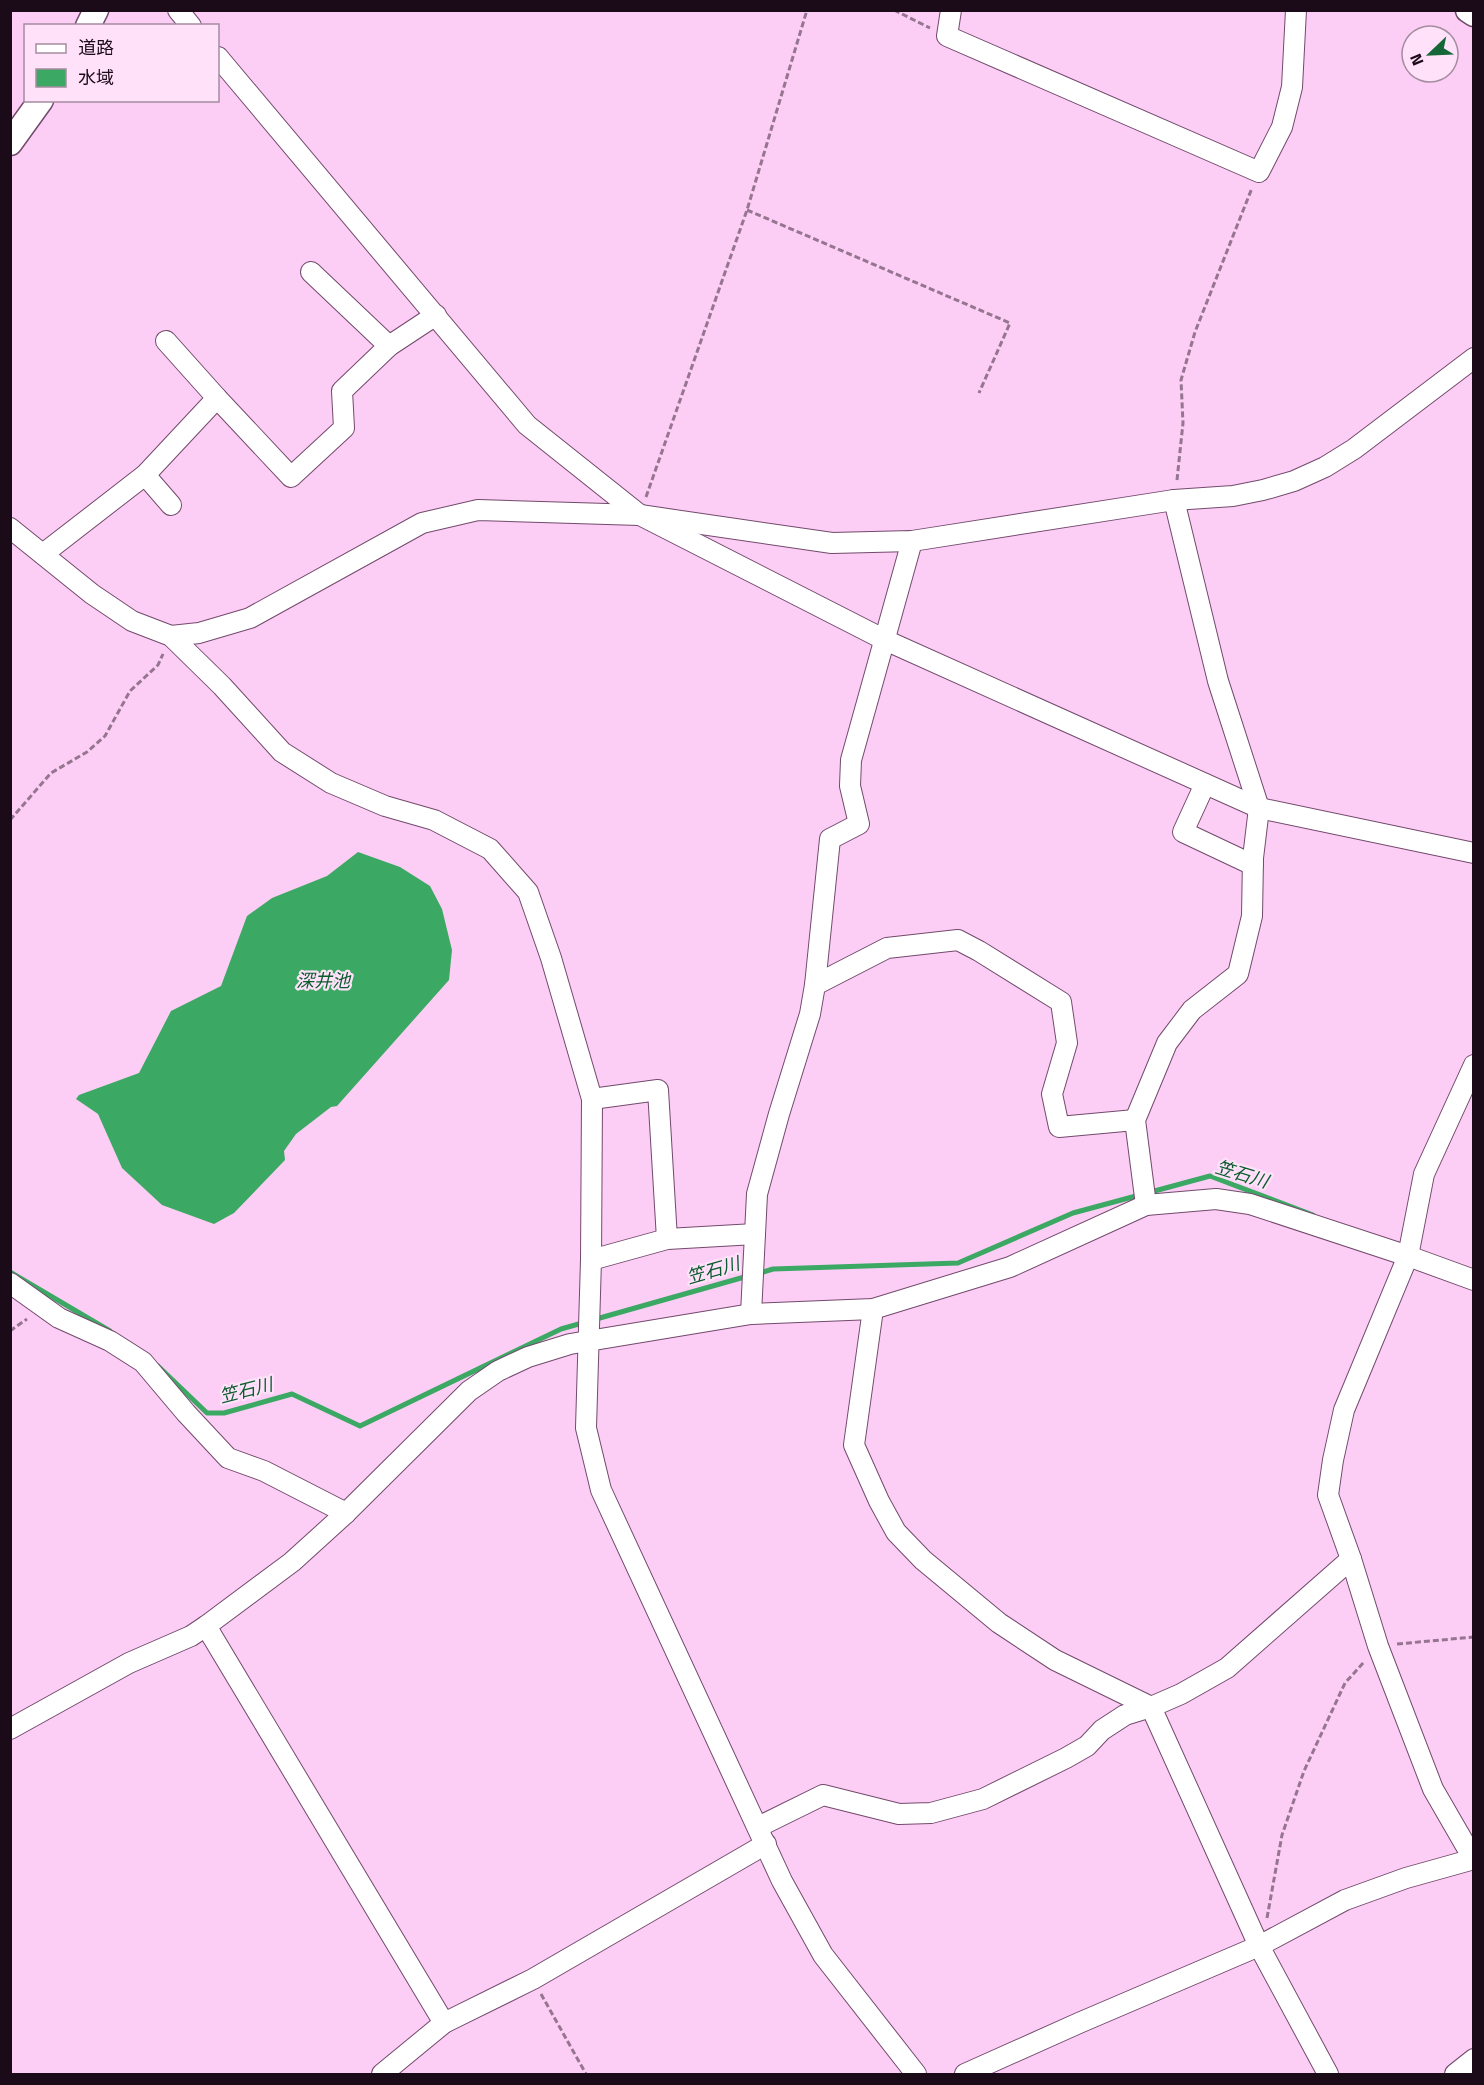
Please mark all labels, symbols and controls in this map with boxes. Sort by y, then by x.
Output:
legend [24,24,219,102]
north arrow [1400,24,1460,84]
text: 道路 [78,34,114,61]
text: N [1403,50,1429,70]
text: 水域 [78,64,114,91]
water label: 深井池 [296,967,352,994]
water label: 笠石川 [1212,1153,1274,1195]
water label: 笠石川 [683,1249,745,1290]
water label: 笠石川 [217,1370,277,1410]

